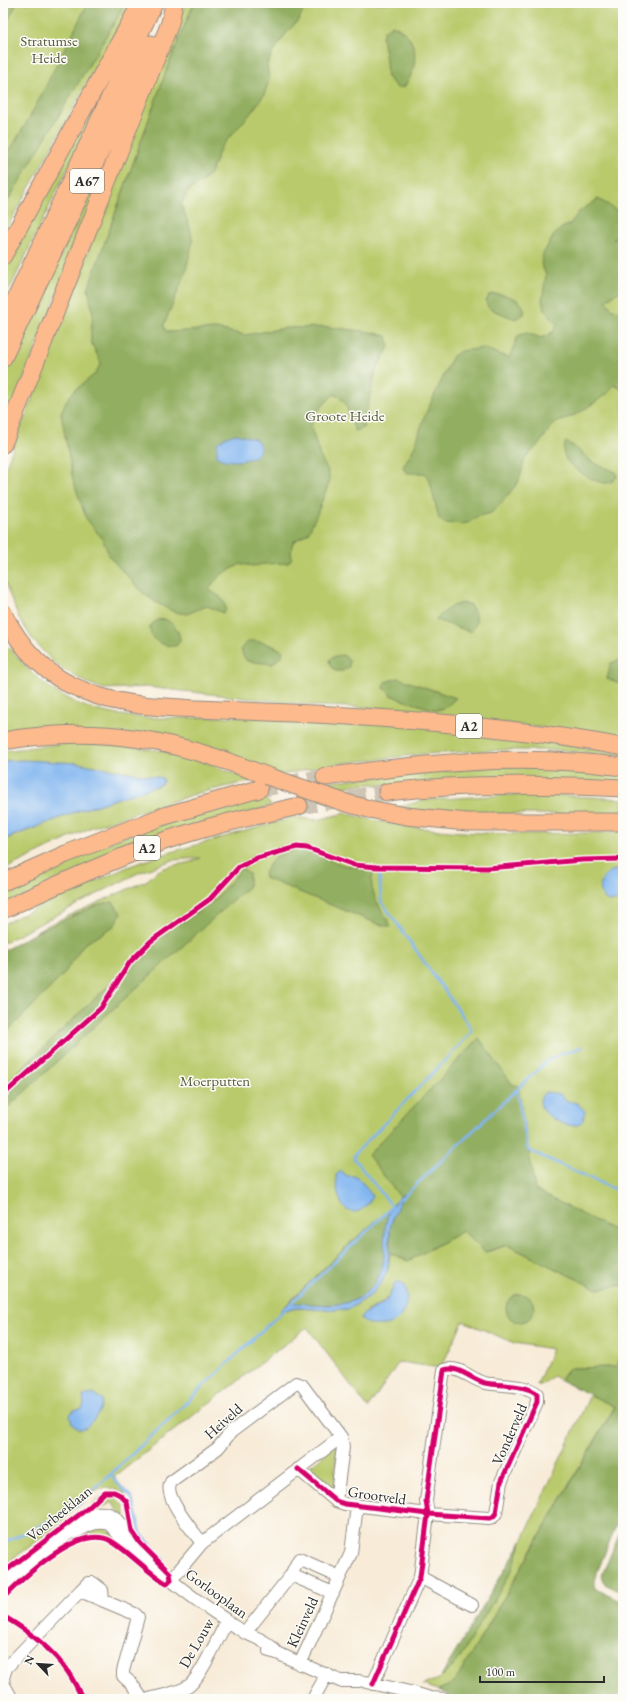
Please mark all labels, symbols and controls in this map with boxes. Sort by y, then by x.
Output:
park label: Stratumse Heide [20,31,78,67]
road number: A67 [70,169,104,193]
park label: Groote Heide [305,406,385,425]
road number: A2 [456,714,482,738]
road number: A2 [134,836,160,860]
park label: Moerputten [180,1071,250,1090]
street label: Heiveld [200,1399,246,1443]
street label: Vonderveld [487,1400,531,1468]
street label: Voorbeeklaan [23,1481,95,1545]
street label: Grootveld [347,1482,408,1509]
street label: Gorlooplaan [182,1564,252,1622]
street label: Kleinveld [282,1593,322,1651]
street label: De Louw [174,1614,218,1671]
north arrow [18,1644,58,1684]
text: N [21,1653,37,1667]
scale bar [480,1658,604,1684]
text: 100 m [486,1664,516,1680]

